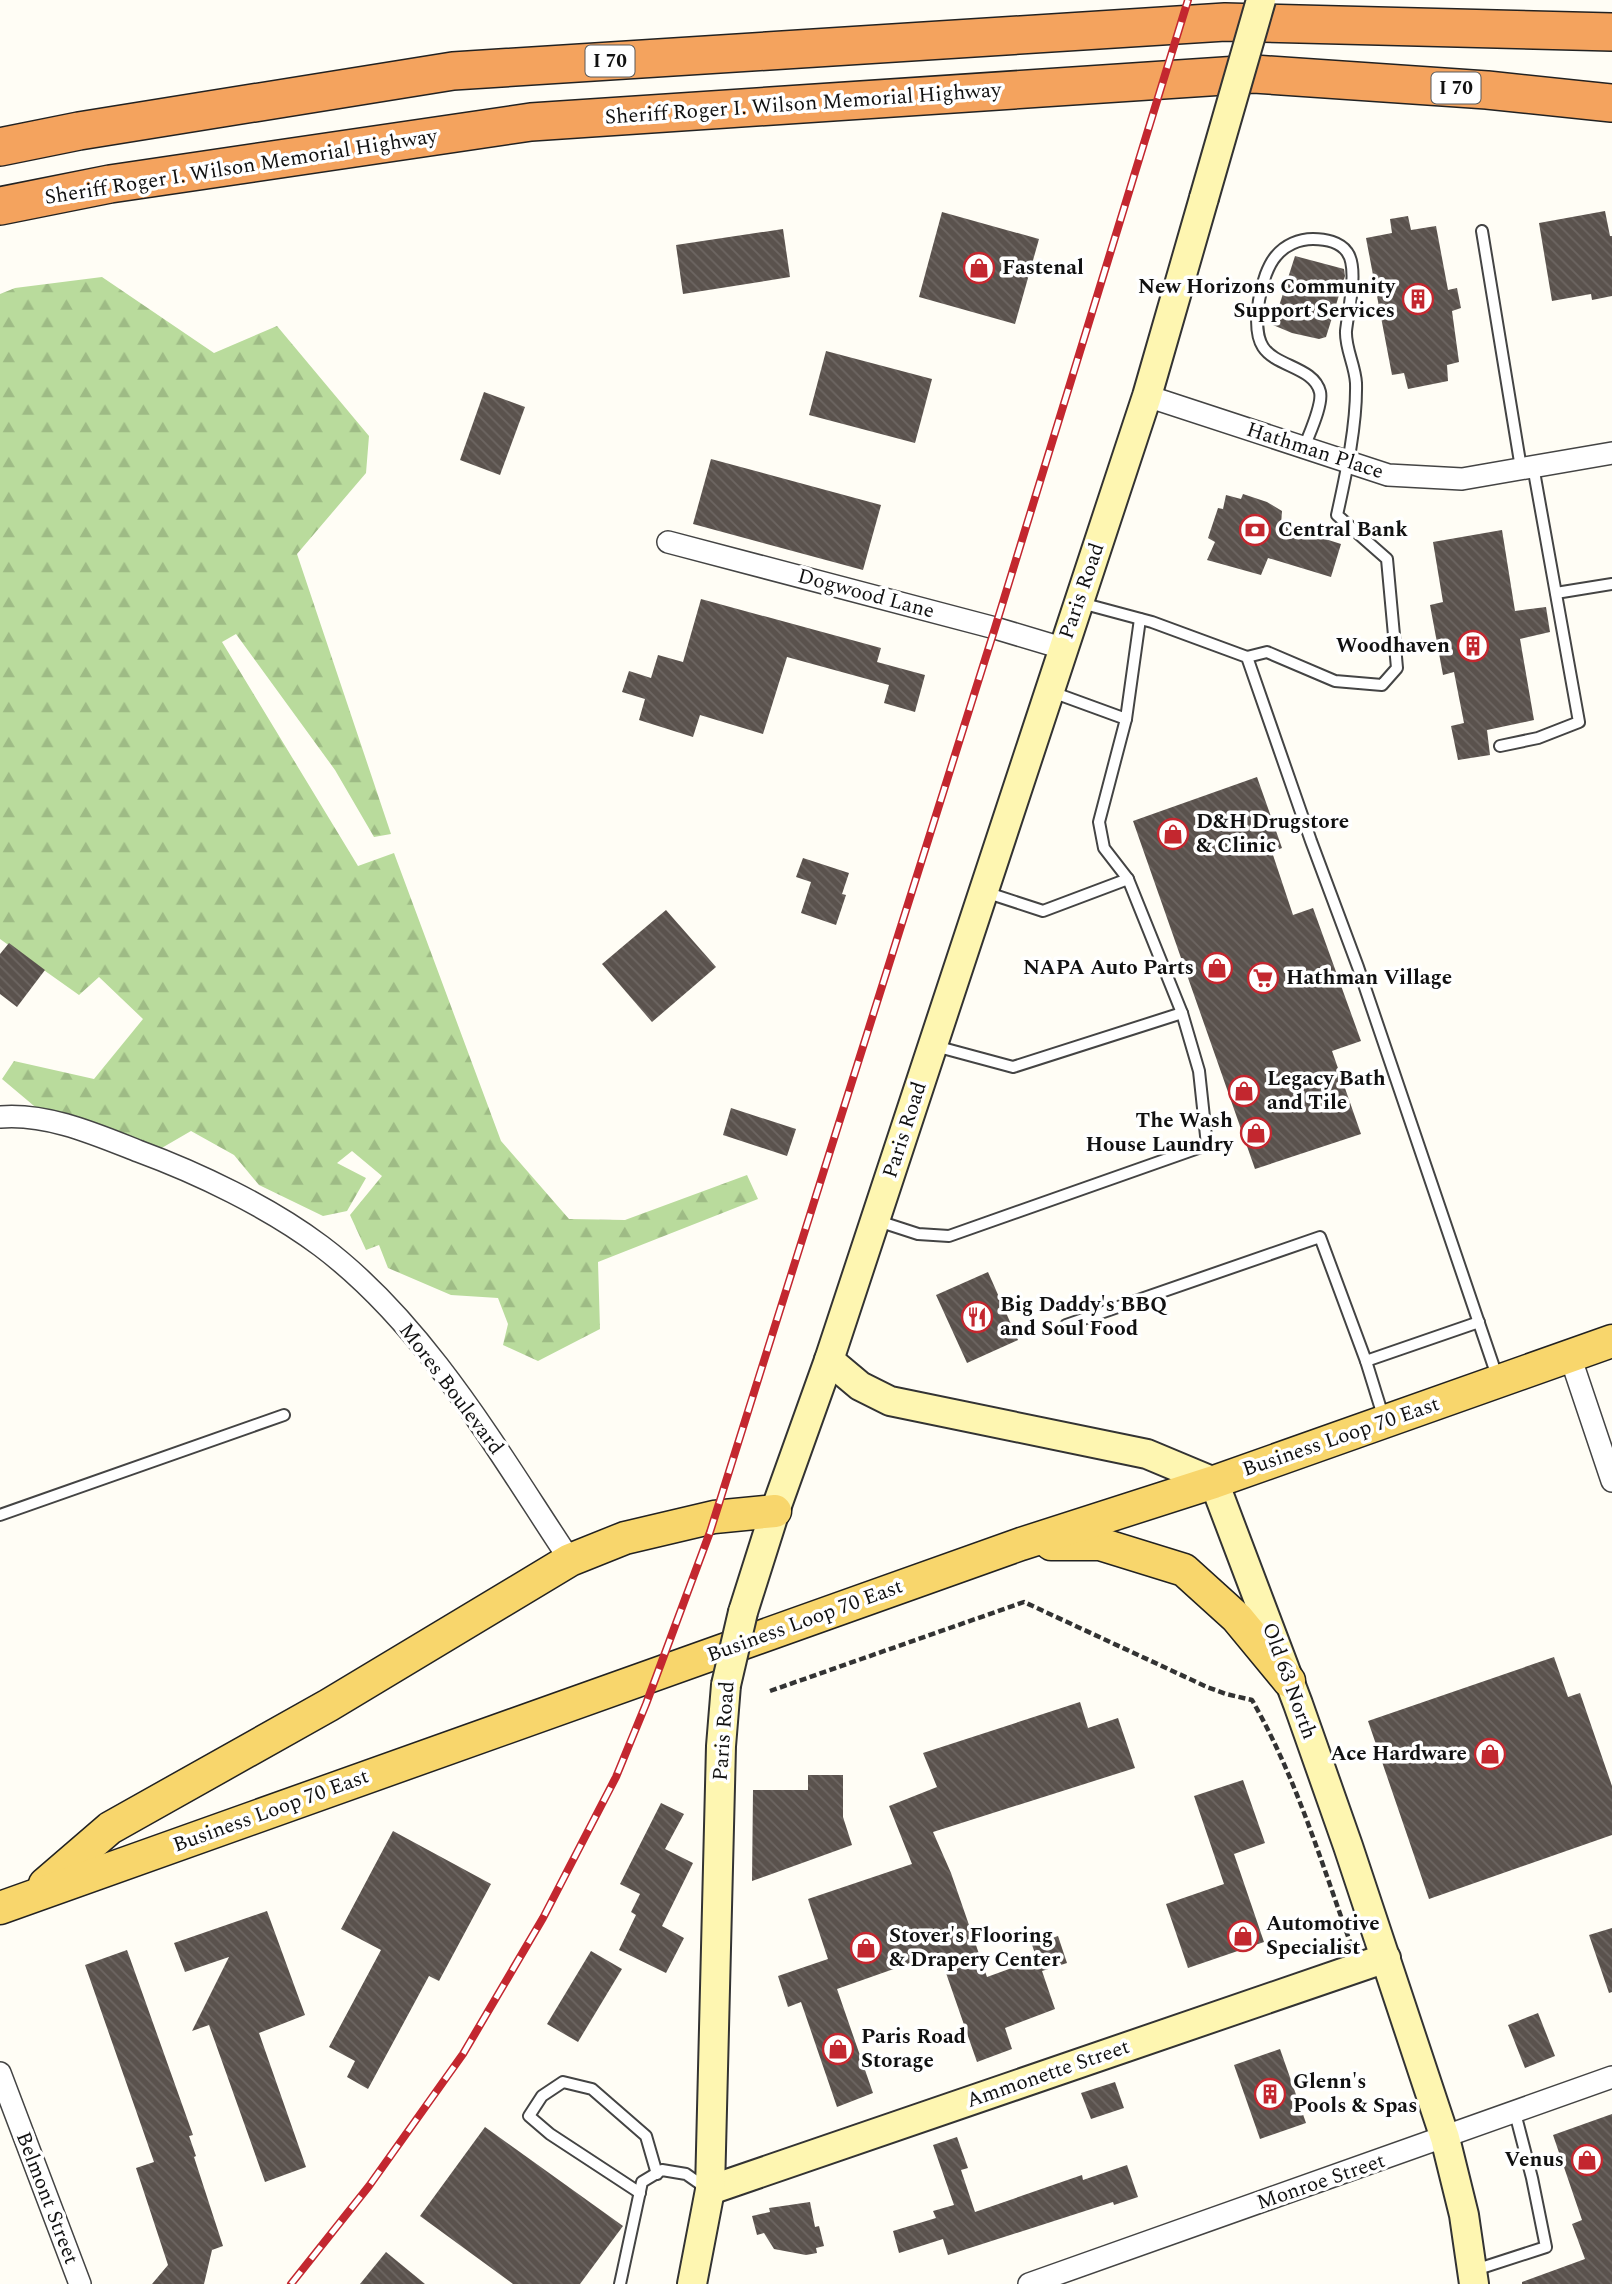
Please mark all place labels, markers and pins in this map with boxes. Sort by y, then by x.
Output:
shop icon: Fastenal [962,251,996,285]
place label: Fastenal [1002,252,1084,284]
place label: New Horizons Community Support Services [1138,271,1396,327]
building icon: New Horizons Community Support Services [1401,282,1435,316]
bank icon: Central Bank [1238,513,1272,547]
place label: Central Bank [1278,514,1408,546]
building icon: Woodhaven [1456,629,1490,663]
place label: Woodhaven [1336,630,1450,662]
place label: D&H Drugstore & Clinic [1196,806,1349,862]
shop icon: D&H Drugstore & Clinic [1156,817,1190,851]
shop icon: NAPA Auto Parts [1200,951,1234,985]
place label: NAPA Auto Parts [1023,952,1194,984]
supermarket icon: Hathman Village [1246,961,1280,995]
place label: Hathman Village [1286,962,1452,994]
place label: Legacy Bath and Tile [1267,1063,1386,1119]
shop icon: Legacy Bath and Tile [1227,1074,1261,1108]
place label: The Wash House Laundry [1085,1105,1234,1161]
shop icon: The Wash House Laundry [1239,1116,1273,1150]
place label: Big Daddy's BBQ and Soul Food [1000,1289,1168,1345]
restaurant icon: Big Daddy's BBQ and Soul Food [960,1300,994,1334]
shop icon: Ace Hardware [1473,1737,1507,1771]
place label: Ace Hardware [1330,1738,1467,1770]
place label: Automotive Specialist [1266,1908,1380,1964]
shop icon: Automotive Specialist [1226,1919,1260,1953]
place label: Stover's Flooring & Drapery Center [889,1920,1060,1976]
shop icon: Stover's Flooring & Drapery Center [849,1931,883,1965]
place label: Paris Road Storage [861,2021,966,2077]
shop icon: Paris Road Storage [821,2032,855,2066]
place label: Glenn's Pools & Spas [1293,2066,1417,2122]
building icon: Glenn's Pools & Spas [1253,2077,1287,2111]
shop icon: Venus [1570,2143,1604,2177]
place label: Venus [1504,2144,1564,2176]

